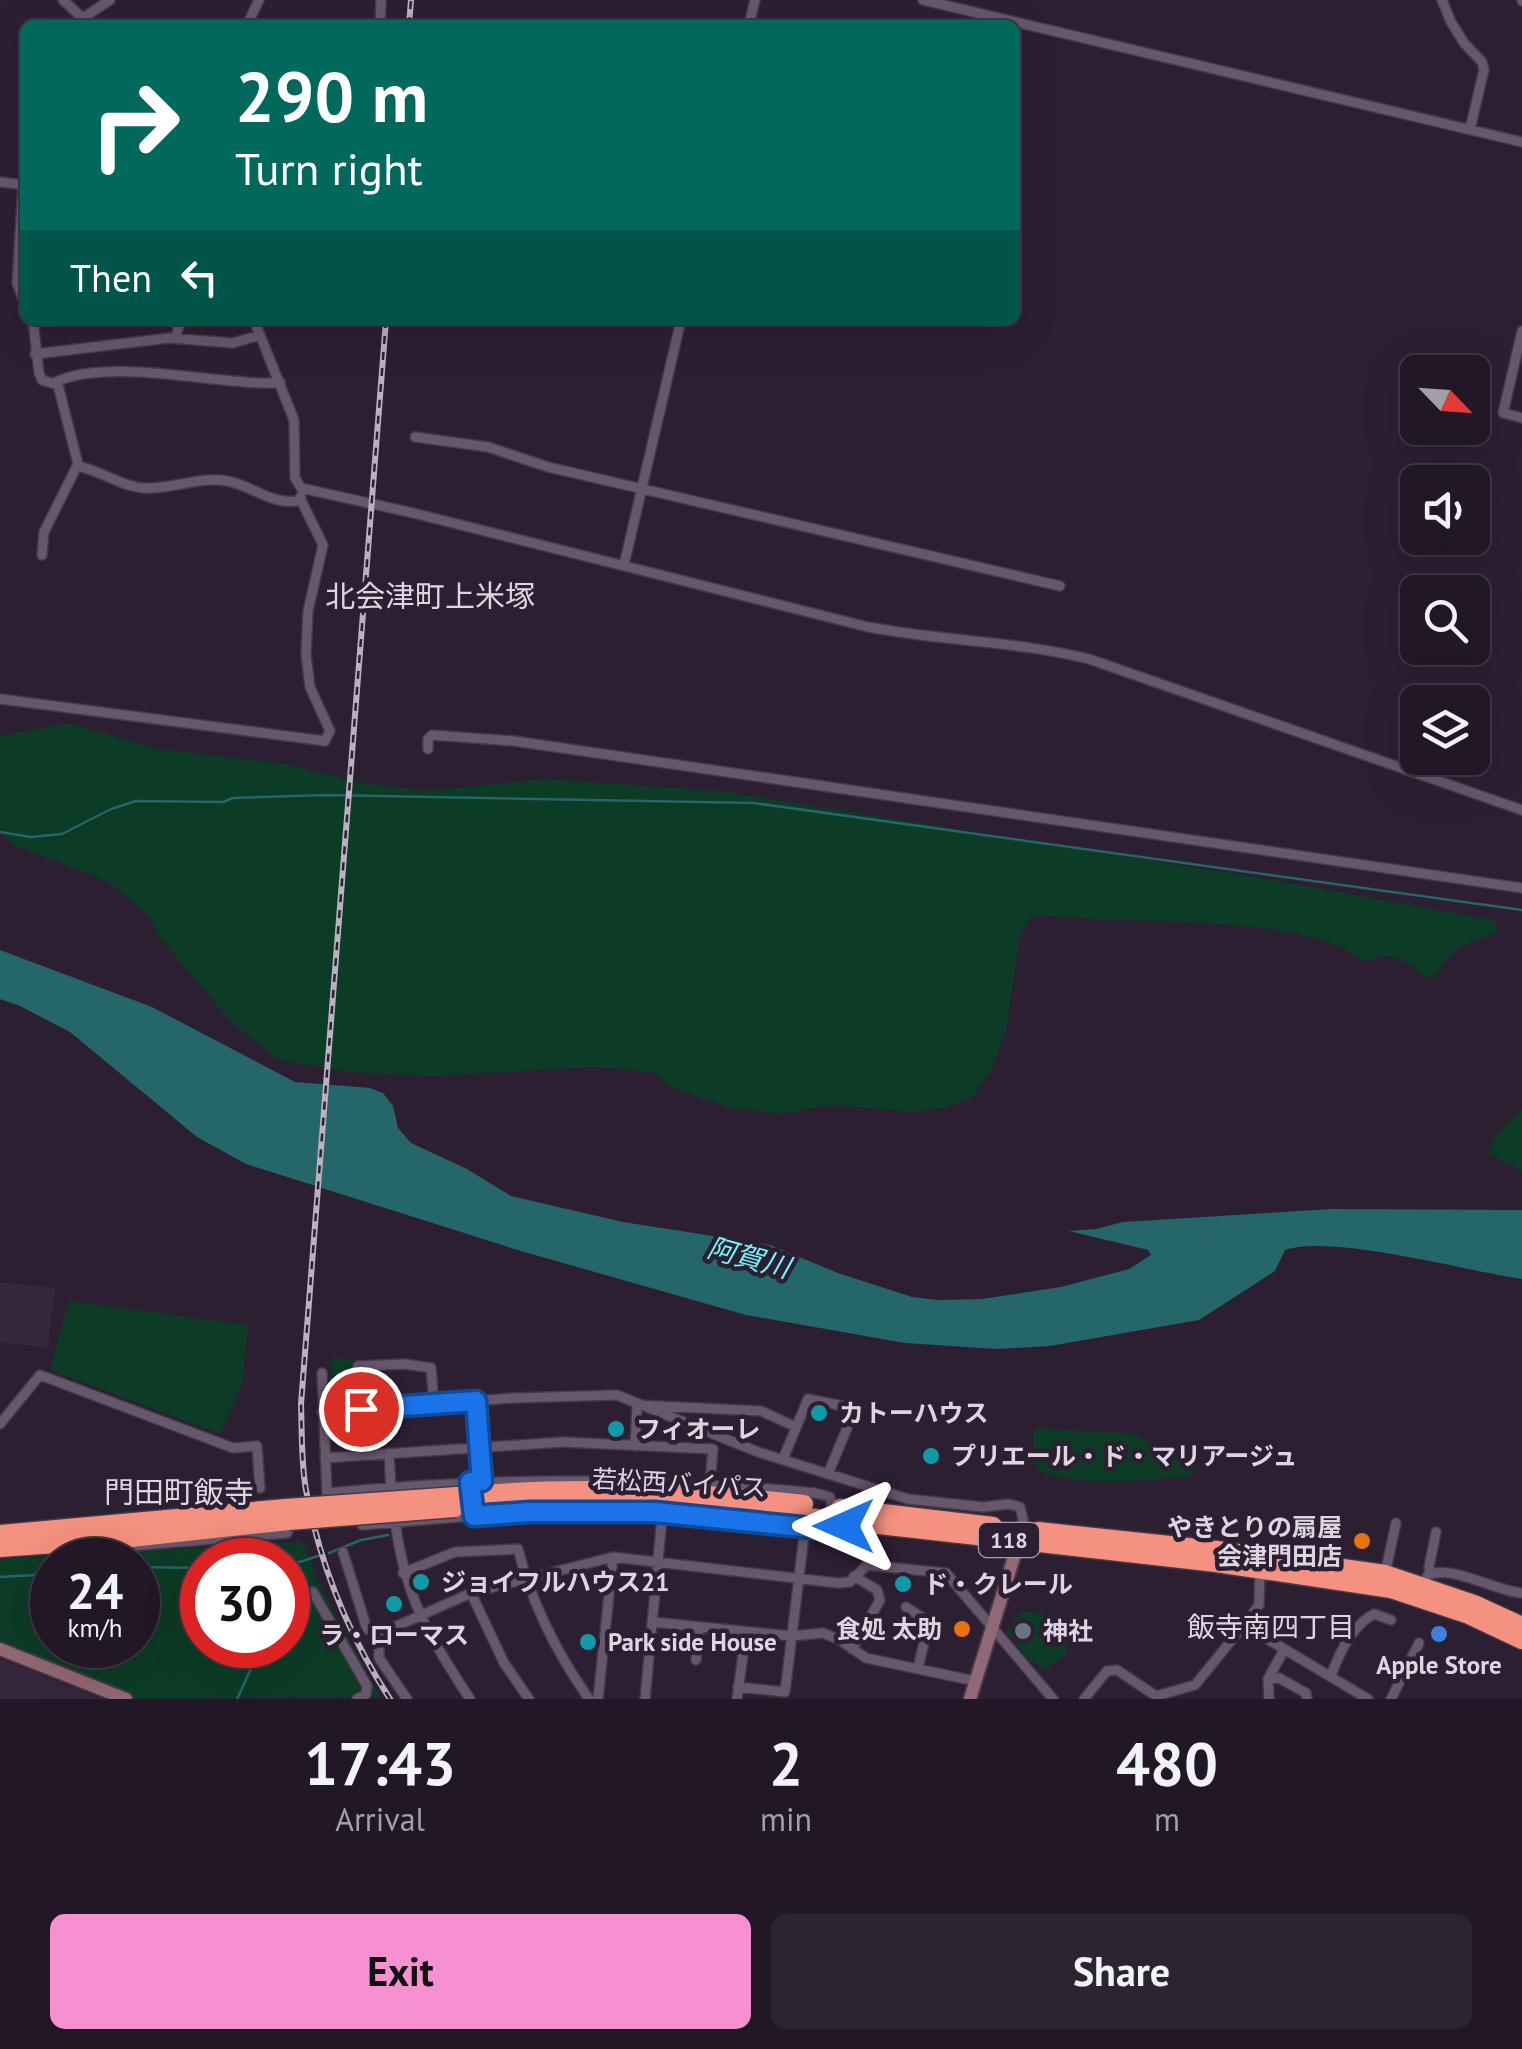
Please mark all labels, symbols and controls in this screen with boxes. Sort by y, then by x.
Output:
text: 290 m [235,51,428,141]
icon: right [70,60,200,190]
text: Turn right [235,139,423,197]
icon: left [172,250,227,305]
text: Then [70,253,152,302]
north arrow [1400,355,1490,445]
map controls [1400,355,1490,775]
button: sound [1400,465,1490,555]
button: search [1400,575,1490,665]
district label: 北会津町上米塚 [325,576,535,615]
button: layers [1400,685,1490,775]
water label: 阿賀川 [704,1228,797,1287]
pin [319,1367,404,1452]
icon: arrive [334,1382,389,1437]
place label: カトーハウス [839,1397,989,1429]
marker: カトーハウス [808,1402,830,1424]
place label: フィオーレ [636,1413,761,1445]
marker: フィオーレ [605,1418,627,1440]
place label: プリエール・ド・マリアージュ [951,1440,1297,1472]
marker: プリエール・ド・マリアージュ [920,1445,942,1467]
street label: 若松西バイパス [591,1462,767,1504]
district label: 門田町飯寺 [104,1472,254,1511]
position arrow [792,1474,896,1578]
place label: やきとりの扇屋 会津門田店 [1167,1511,1342,1572]
road number: 118 [979,1523,1039,1557]
marker: やきとりの扇屋 会津門田店 [1351,1530,1373,1552]
speed limit sign: 30 [180,1538,310,1668]
text: 24 [67,1558,123,1623]
place label: ジョイフルハウス21 [441,1566,669,1598]
place label: ド・クレール [923,1568,1073,1600]
marker: ジョイフルハウス21 [410,1571,432,1593]
marker: ド・クレール [892,1573,914,1595]
marker: ラ・ローマス [383,1593,405,1615]
district label: 飯寺南四丁目 [1187,1608,1355,1645]
text: km/h [68,1612,122,1644]
place label: 食処 太助 [836,1613,942,1645]
place label: 神社 [1043,1615,1093,1647]
marker: 食処 太助 [951,1618,973,1640]
place label: ラ・ローマス [319,1619,469,1651]
marker: 神社 [1012,1620,1034,1642]
marker: Apple Store [1428,1623,1450,1645]
place label: Park side House [608,1626,777,1658]
marker: Park side House [577,1631,599,1653]
place label: Apple Store [1376,1649,1502,1681]
text: 17:43 [304,1724,456,1802]
text: 2 [769,1724,803,1802]
text: 480 [1116,1724,1218,1802]
text: Arrival [335,1798,425,1840]
text: min [760,1798,812,1840]
text: m [1154,1798,1180,1840]
button: Exit [50,1914,751,2029]
button: Share [771,1914,1472,2029]

